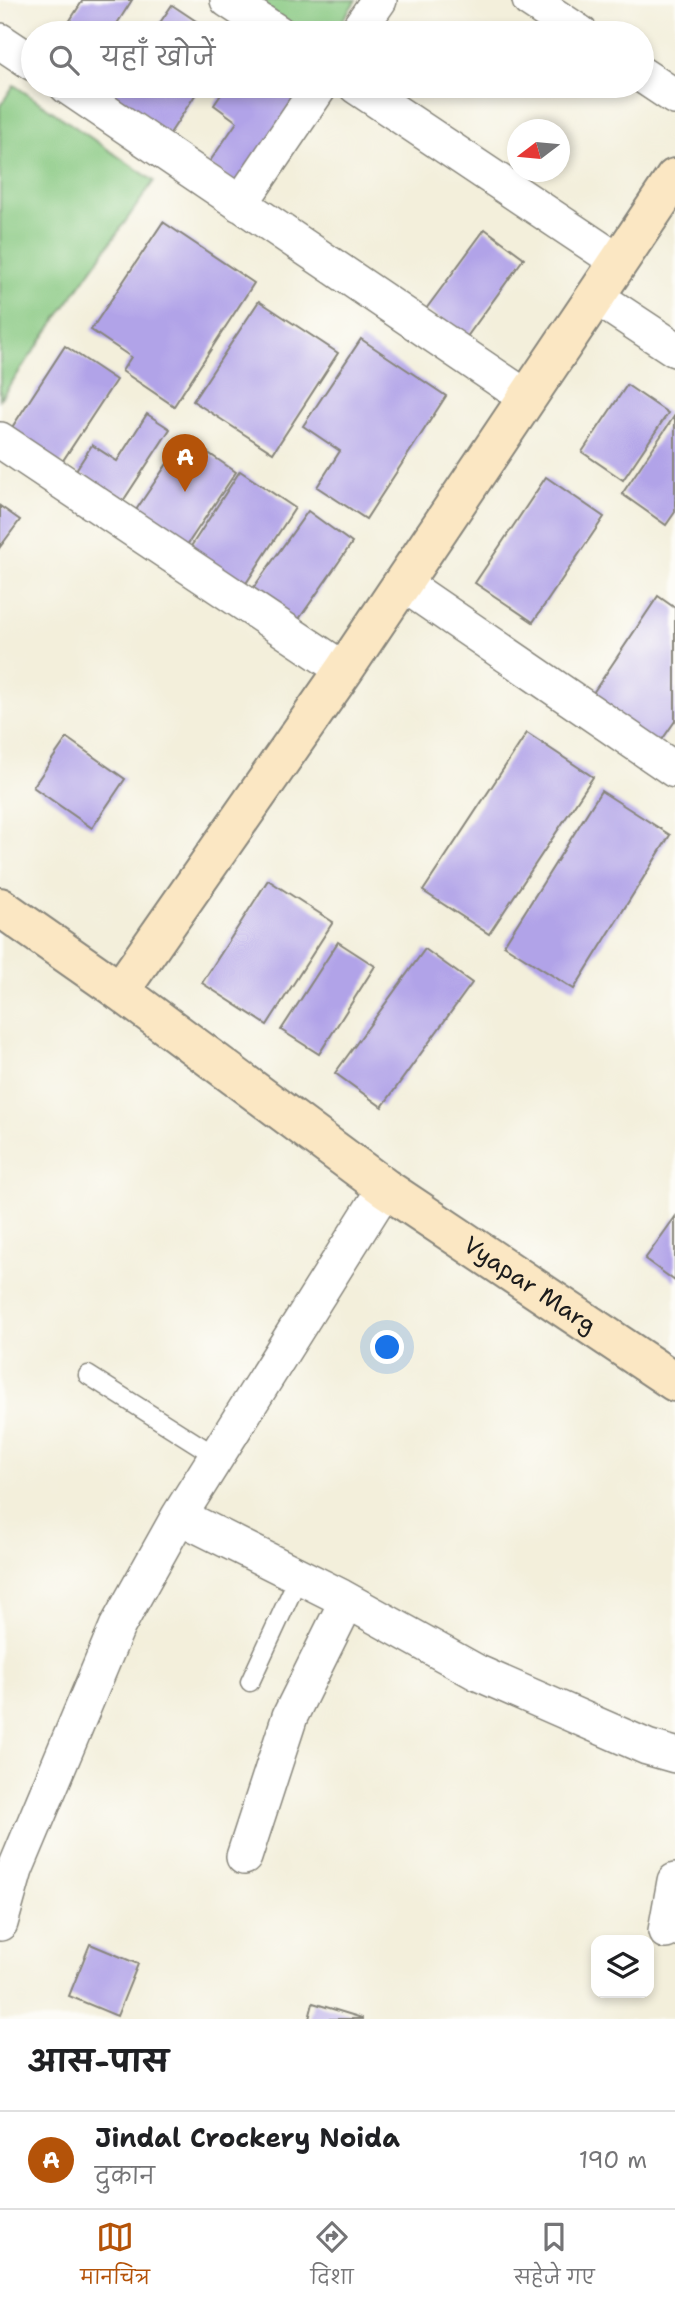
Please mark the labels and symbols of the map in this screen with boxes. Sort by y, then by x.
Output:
north arrow [507,119,570,182]
pin: A [162,434,208,492]
street label: Vyapar Marg [457,1229,603,1341]
your location [370,1330,404,1364]

